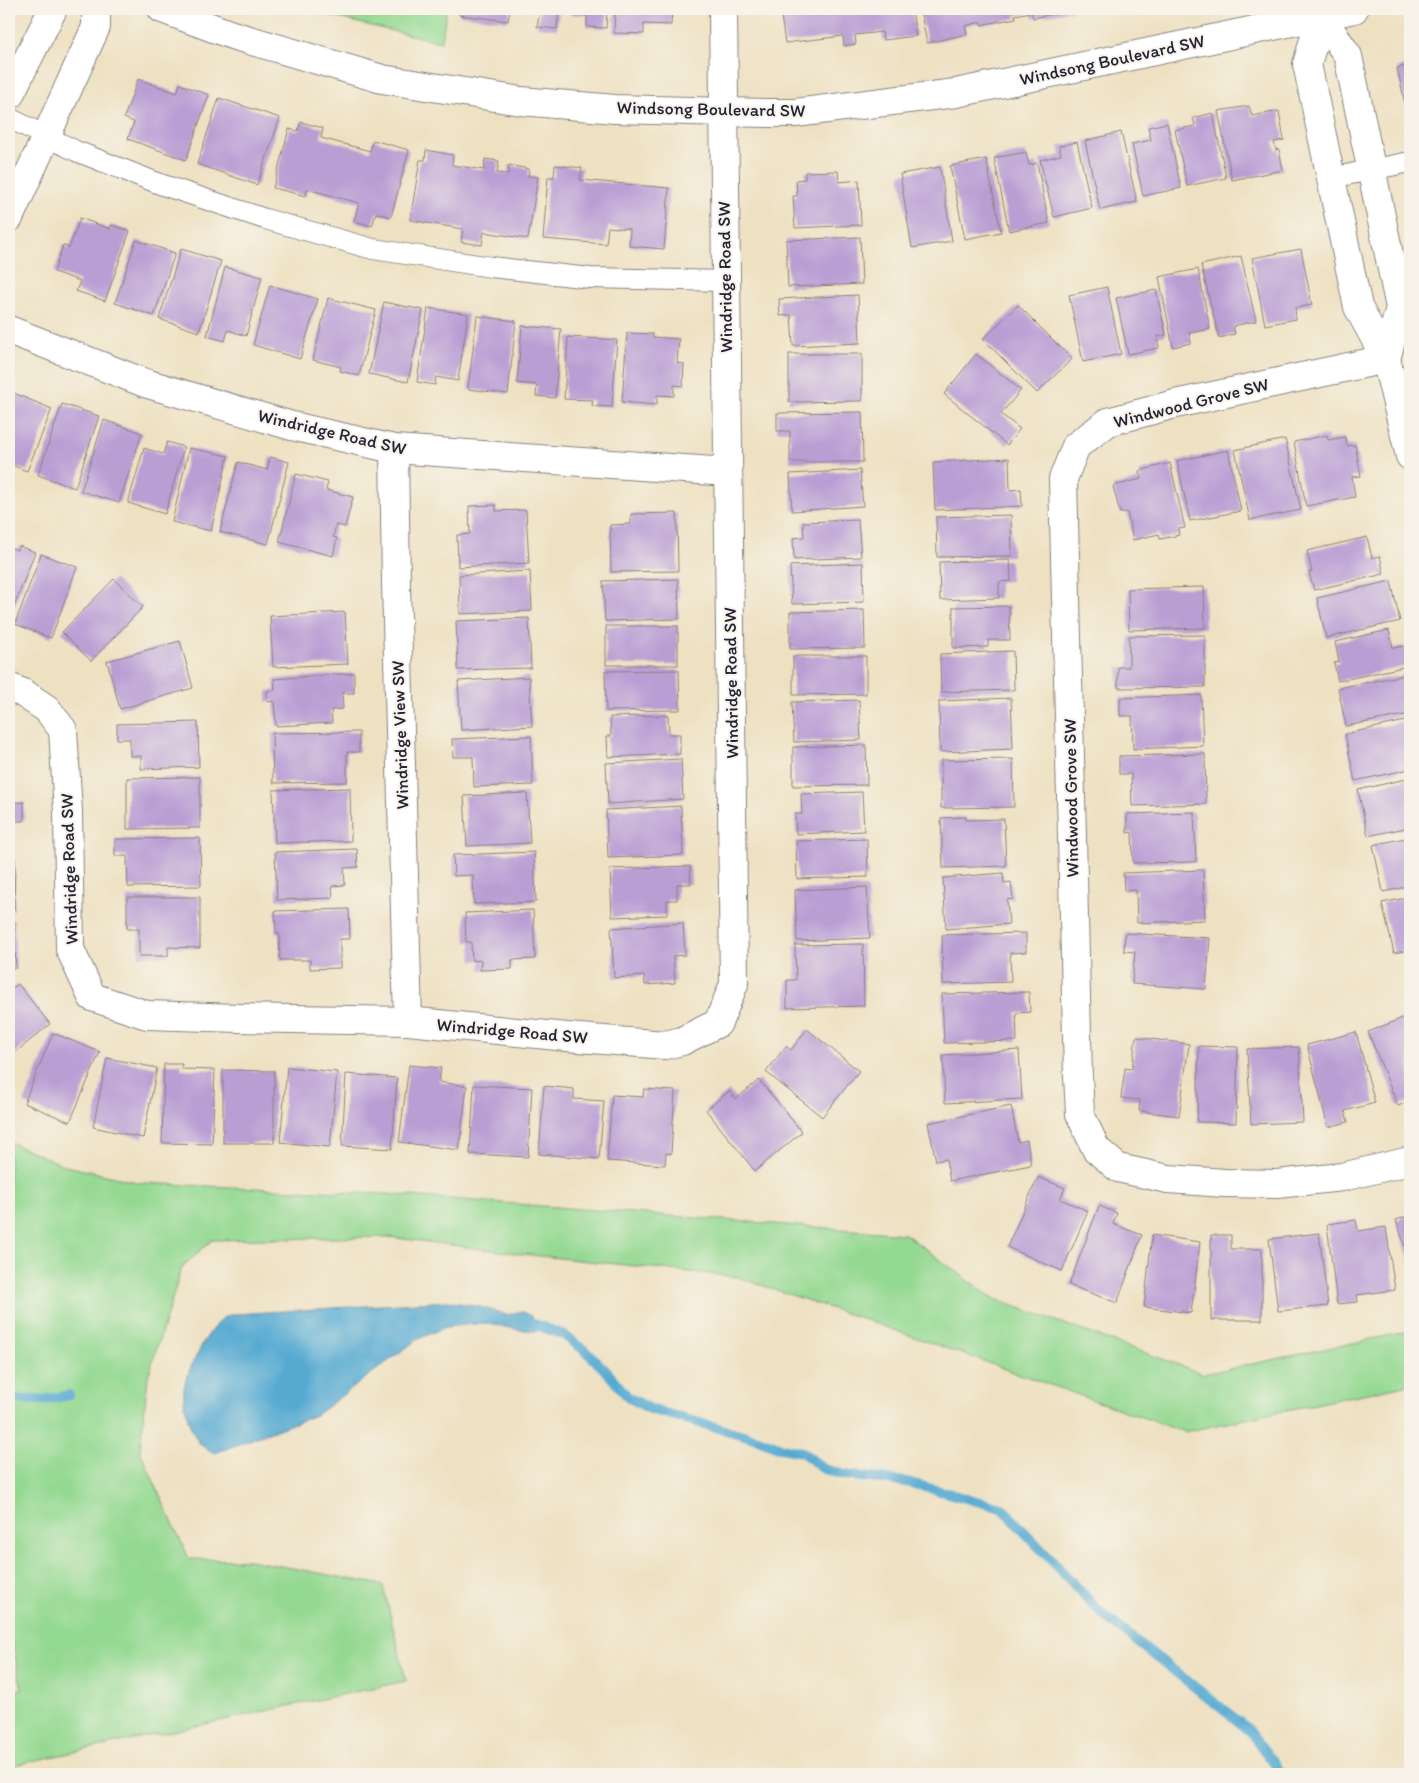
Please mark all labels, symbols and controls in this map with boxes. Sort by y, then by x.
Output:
street label: Windsong Boulevard SW [1017,30,1207,90]
street label: Windsong Boulevard SW [617,96,805,122]
street label: Windridge Road SW [713,201,737,353]
street label: Windwood Grove SW [1111,373,1271,433]
street label: Windridge Road SW [256,404,408,460]
street label: Windridge Road SW [719,607,743,759]
street label: Windridge View SW [386,660,414,810]
street label: Windwood Grove SW [1059,718,1083,878]
street label: Windridge Road SW [55,793,83,945]
street label: Windridge Road SW [436,1013,588,1049]

